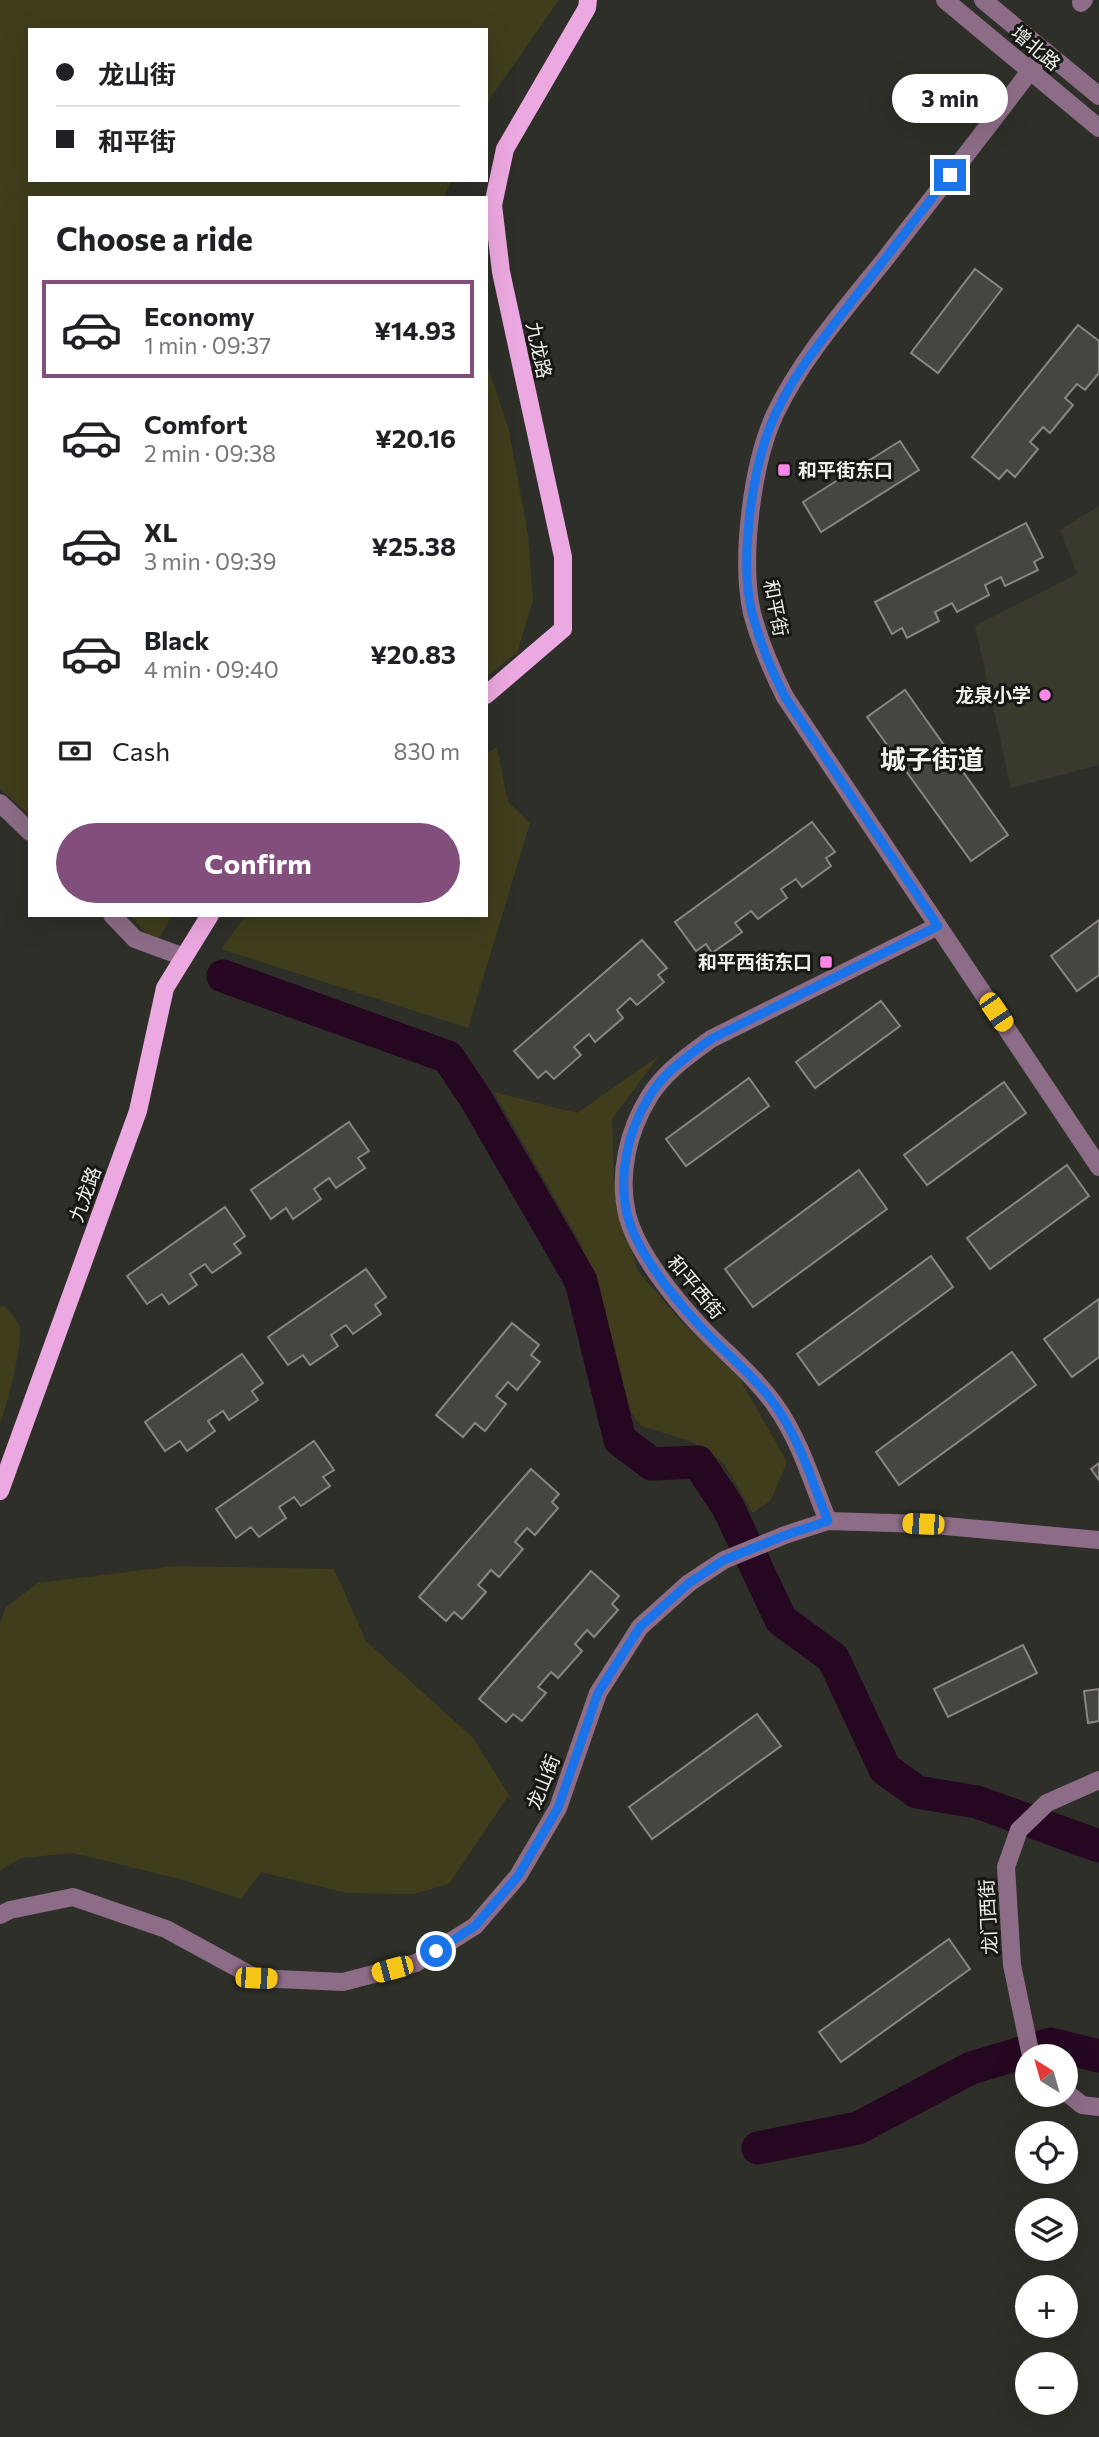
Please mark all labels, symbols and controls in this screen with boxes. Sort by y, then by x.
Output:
street label: 增北路 [1007,20,1066,75]
text: 龙山街 [98,58,176,89]
callout: 3 min [892,74,1008,122]
text: 3 min [921,84,979,112]
text: 和平街 [98,125,176,156]
route end [934,159,966,191]
text: Choose a ride [56,218,253,258]
icon: car [60,298,123,361]
text: Economy [144,300,255,331]
text: ¥14.93 [374,314,456,345]
street label: 九龙路 [522,320,557,380]
text: 1 min · 09:37 [144,331,271,359]
icon: car [60,406,123,469]
text: Comfort [144,408,247,439]
text: ¥20.16 [375,422,456,453]
text: 2 min · 09:38 [144,439,276,467]
place label: 和平街东口 [798,458,893,481]
marker: 和平街东口 [776,462,792,478]
icon: car [60,514,123,577]
text: XL [144,516,178,547]
text: ¥25.38 [372,530,456,561]
text: 3 min · 09:39 [144,547,276,575]
street label: 和平街 [760,578,793,638]
icon: car [60,622,123,685]
text: Black [144,624,210,655]
text: ¥20.83 [370,638,456,669]
text: 4 min · 09:40 [144,655,279,683]
place label: 龙泉小学 [955,683,1031,706]
marker: 龙泉小学 [1037,687,1053,703]
icon: cash [56,732,94,770]
text: Cash [112,735,170,766]
text: 830 m [394,737,460,765]
district label: 城子街道 [880,743,984,774]
button: Confirm [56,823,460,903]
place label: 和平西街东口 [698,950,812,973]
marker: 和平西街东口 [818,954,834,970]
car [976,989,1017,1035]
street label: 九龙路 [64,1163,105,1225]
street label: 和平西街 [663,1250,730,1323]
car [902,1513,945,1535]
street label: 龙山街 [521,1751,564,1813]
street label: 龙门西街 [974,1878,1001,1956]
route start [420,1935,452,1967]
car [369,1953,416,1985]
car [235,1967,278,1989]
north arrow [1015,2044,1078,2107]
map controls [1015,2044,1078,2415]
button: locate [1015,2121,1078,2184]
button: layers [1015,2198,1078,2261]
button: + [1015,2275,1078,2338]
button: − [1015,2352,1078,2415]

